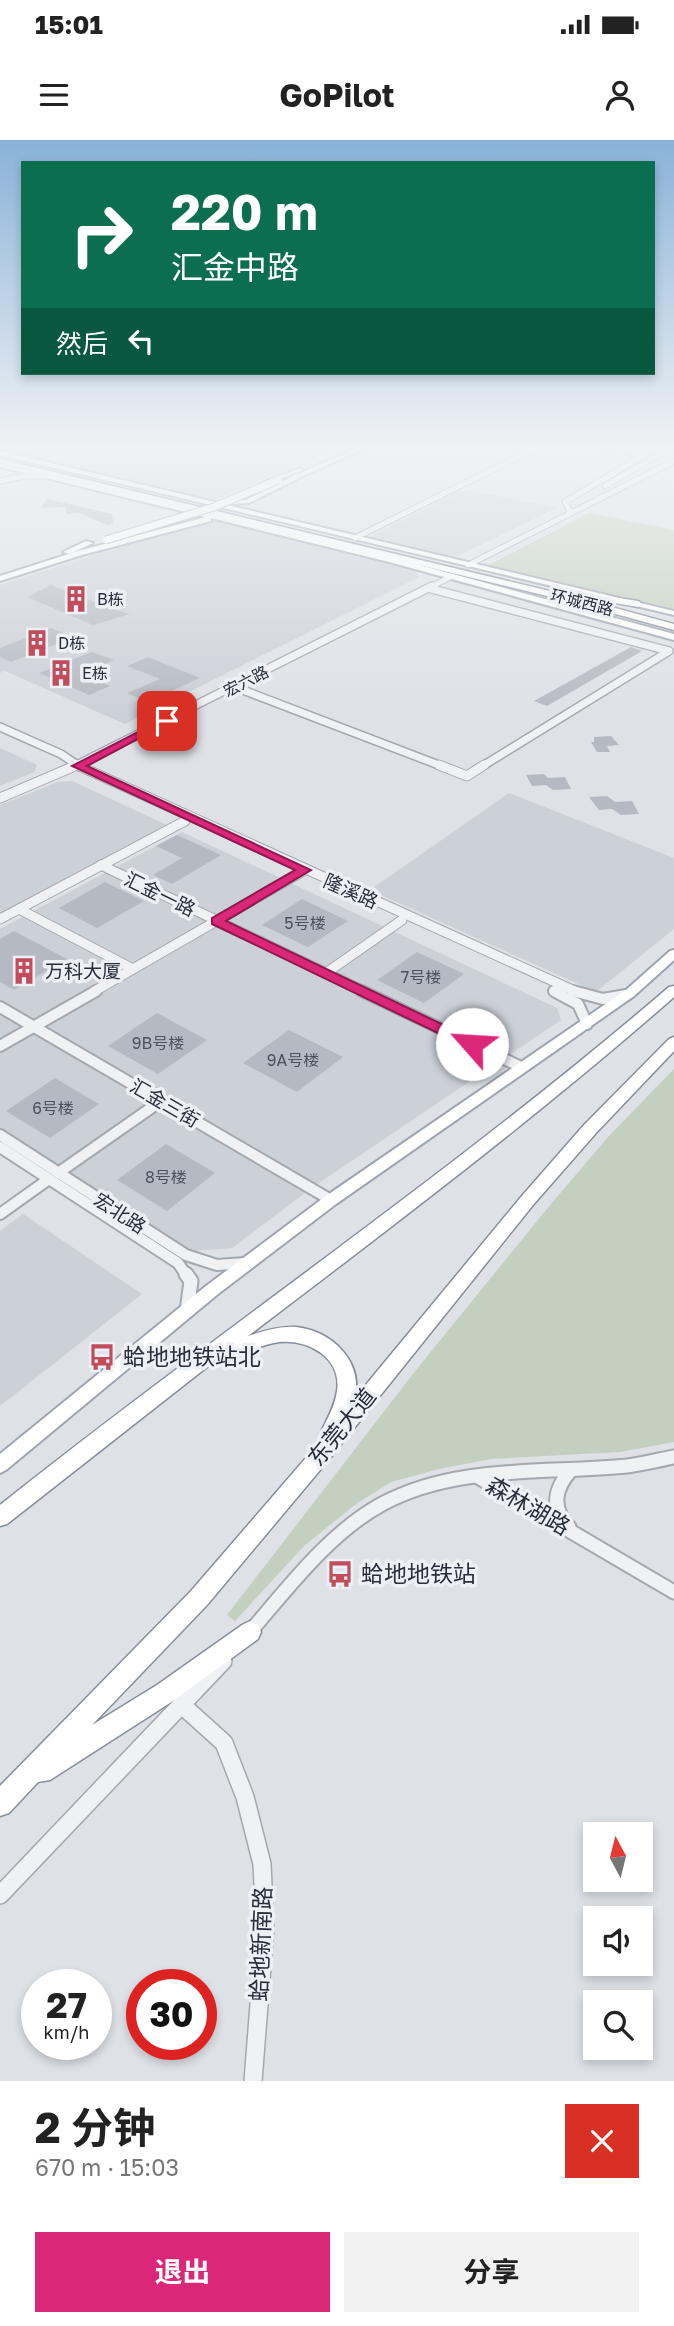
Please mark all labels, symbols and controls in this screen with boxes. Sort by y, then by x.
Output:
text: 15:01 [35,9,103,40]
icon: menu [35,76,73,114]
text: GoPilot [279,76,395,114]
icon: person [601,76,639,114]
text: 220 m [171,182,318,241]
icon: right [56,189,147,280]
text: 汇金中路 [171,248,299,286]
icon: left [122,322,160,360]
text: 然后 [56,328,108,359]
building icon: B栋 [61,584,91,614]
street label: 环城西路 [549,585,615,619]
place label: B栋 [97,589,124,609]
building icon: D栋 [22,628,52,658]
place label: D栋 [58,633,85,653]
building icon: E栋 [46,658,76,688]
street label: 宏六路 [220,661,272,701]
place label: E栋 [82,663,108,683]
pin [137,691,197,751]
icon: arrive [148,702,186,740]
street label: 汇金一路 [121,867,199,921]
street label: 隆溪路 [320,868,382,913]
house number: 5号楼 [284,913,326,933]
building icon: 万科大厦 [9,956,39,986]
place label: 万科大厦 [45,959,121,982]
house number: 7号楼 [401,967,441,987]
position arrow [435,1007,509,1081]
house number: 9B号楼 [132,1033,184,1053]
house number: 9A号楼 [267,1050,319,1070]
street label: 汇金三街 [127,1074,204,1132]
house number: 6号楼 [32,1098,74,1118]
house number: 8号楼 [145,1167,187,1187]
street label: 宏北路 [90,1187,150,1238]
bus stop icon: 蛤地地铁站北 [87,1342,117,1372]
place label: 蛤地地铁站北 [123,1342,261,1370]
street label: 东莞大道 [301,1382,381,1471]
street label: 森林湖路 [482,1470,575,1540]
bus stop icon: 蛤地地铁站 [325,1559,355,1589]
place label: 蛤地地铁站 [361,1559,476,1587]
north arrow [583,1822,653,1892]
map controls [583,1822,653,2060]
street label: 蛤地新南路 [244,1886,276,2002]
button: sound [583,1906,653,1976]
speed limit sign: 30 [126,1969,217,2060]
text: 27 [46,1984,87,2026]
button: search [583,1990,653,2060]
text: km/h [44,2021,89,2043]
text: 2 分钟 [35,2102,155,2152]
button: close [565,2104,639,2178]
text: 670 m · 15:03 [35,2153,179,2181]
button: 退出 [35,2232,330,2312]
button: 分享 [344,2232,639,2312]

